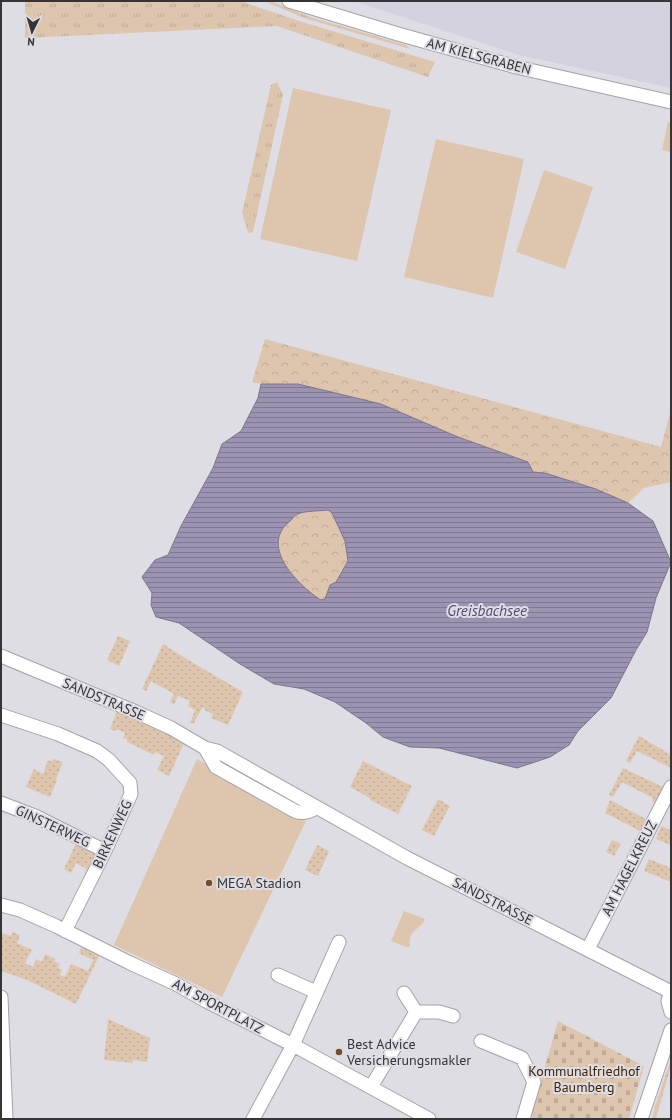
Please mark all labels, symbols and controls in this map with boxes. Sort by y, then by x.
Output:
north arrow [12,12,52,52]
street label: AM KIELSGRABEN [425,33,533,79]
text: N [27,35,35,49]
water label: Greisbachsee [447,601,527,620]
street label: SANDSTRASSE [60,674,148,724]
street label: BIRKENWEG [88,797,136,871]
street label: GINSTERWEG [13,801,93,851]
street label: AM HAGELKREUZ [597,817,661,919]
street label: SANDSTRASSE [450,873,536,929]
place label: MEGA Stadion [217,874,301,892]
marker: MEGA Stadion [204,878,214,888]
street label: AM SPORTPLATZ [169,975,267,1038]
place label: Best Advice Versicherungsmakler [346,1035,471,1069]
marker: Best Advice Versicherungsmakler [334,1047,344,1057]
park label: Kommunalfriedhof Baumberg [528,1062,640,1096]

